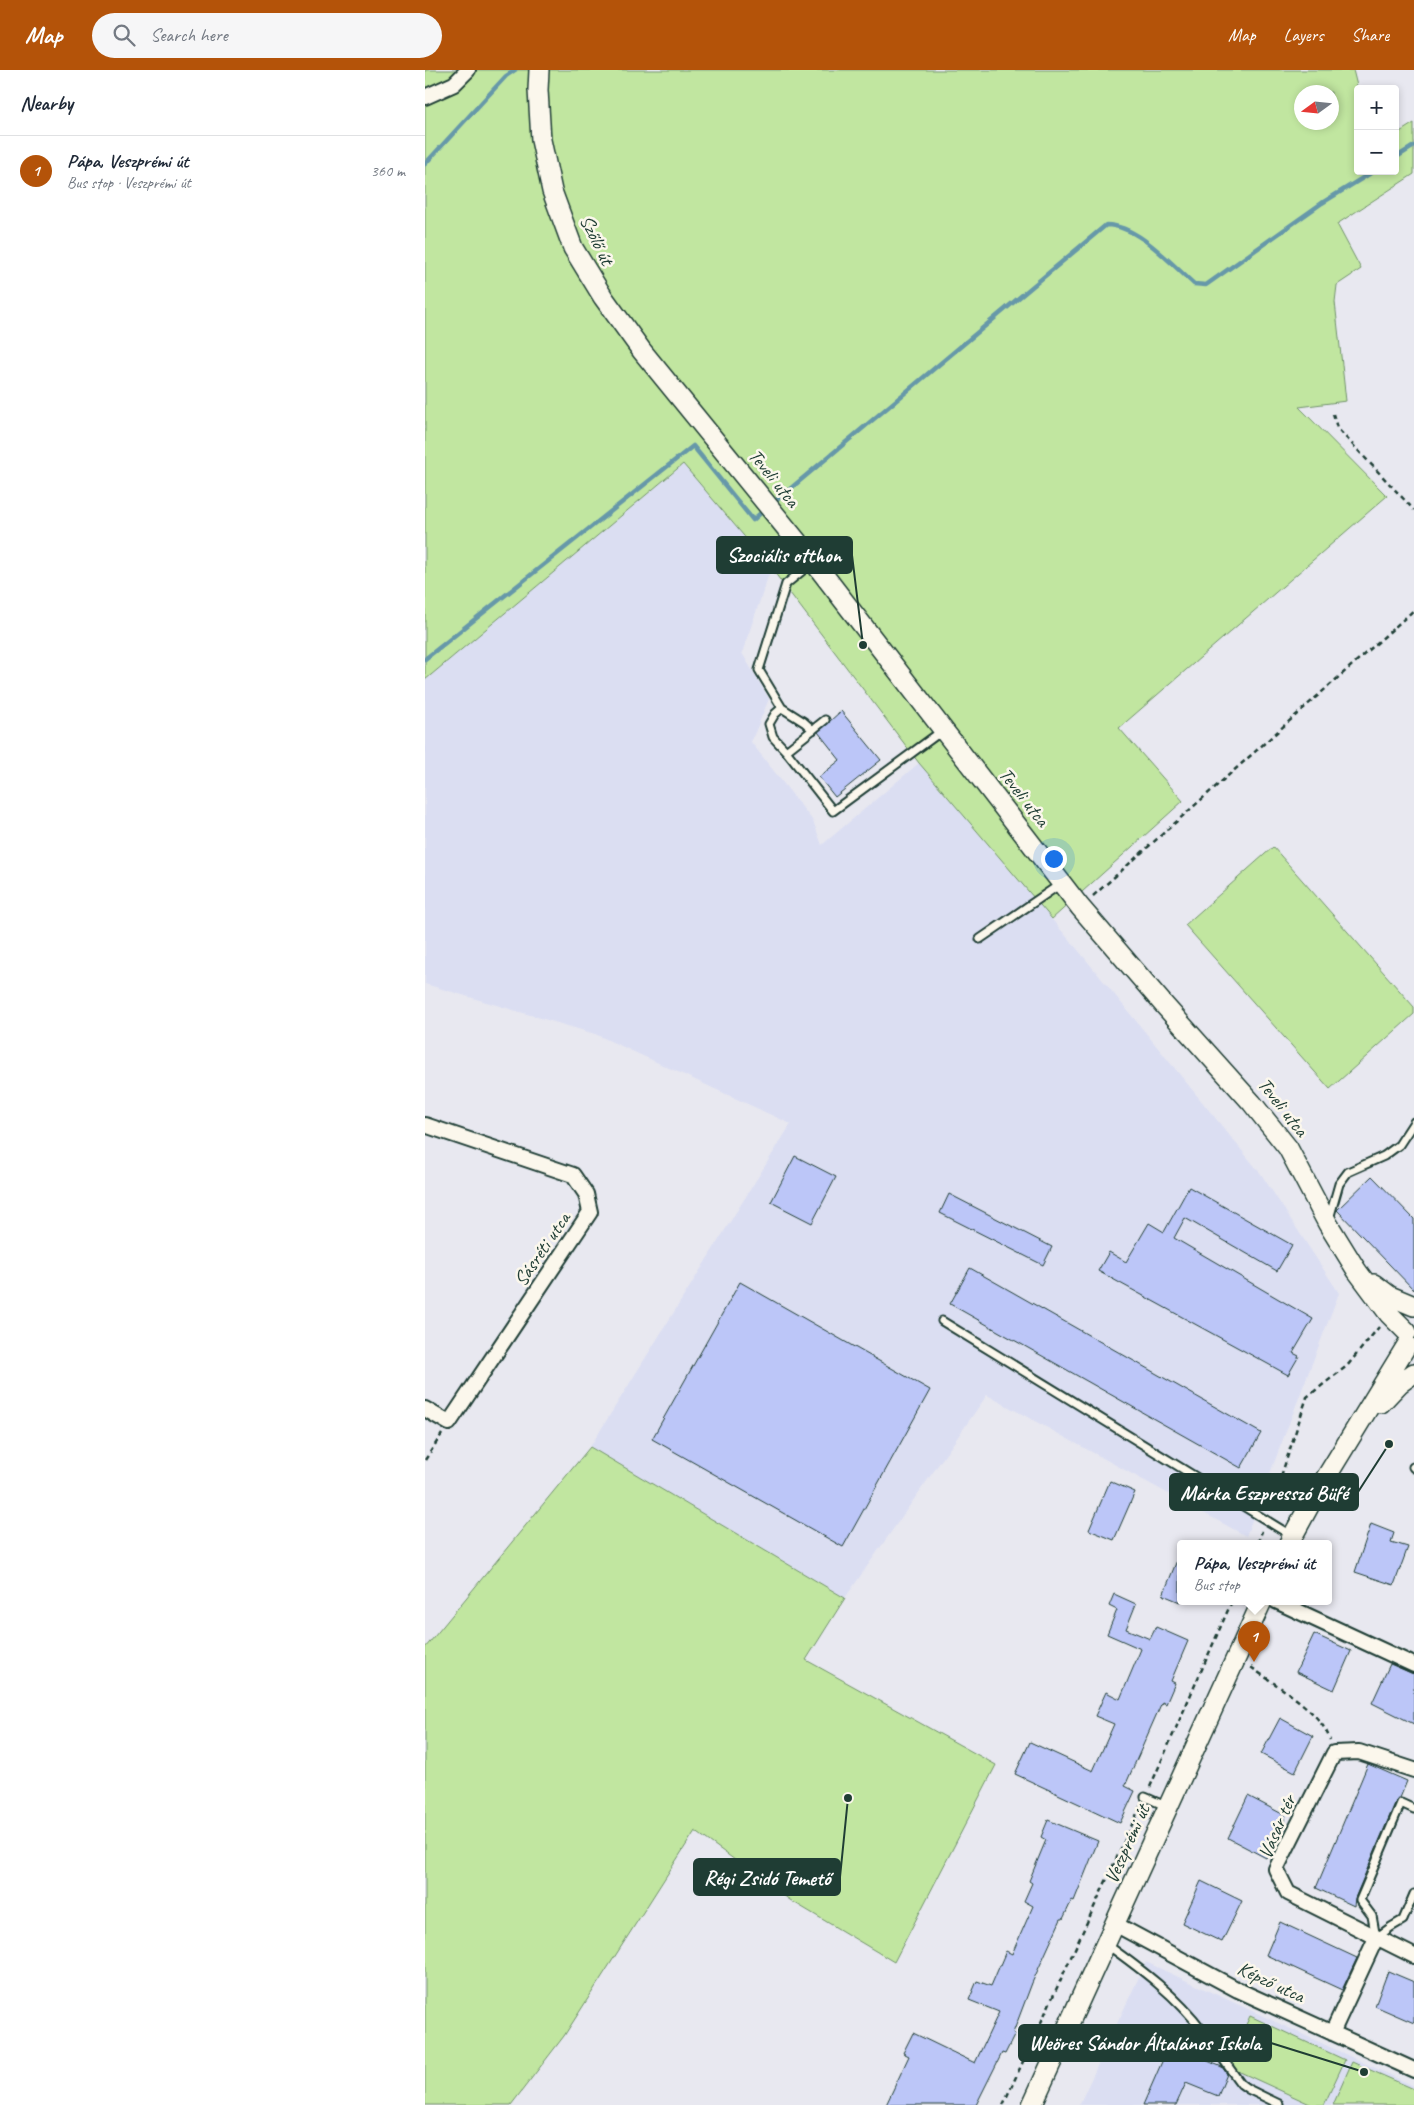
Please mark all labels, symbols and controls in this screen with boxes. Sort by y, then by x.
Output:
search box [92,13,442,58]
text: Map [25,20,62,50]
icon: search [110,21,138,49]
text: Search here [150,23,228,47]
text: Map [1228,24,1256,46]
text: Layers [1284,24,1323,46]
text: Share [1351,24,1389,46]
north arrow [1294,85,1339,130]
map controls [1354,85,1399,175]
button: + [1354,85,1399,130]
text: Nearby [20,90,73,116]
button: − [1354,130,1399,175]
text: Pápa, Veszprémi út [67,149,189,173]
text: 1 [32,161,40,181]
text: 360 m [371,161,405,181]
text: Bus stop · Veszprémi út [67,173,191,193]
street label: Szőlő út [574,211,621,271]
street label: Teveli utca [743,444,806,514]
callout: Szociális otthon [717,537,852,573]
text: Szociális otthon [727,542,843,568]
street label: Teveli utca [993,762,1056,833]
your location [1041,846,1067,872]
street label: Teveli utca [1252,1072,1315,1143]
street label: Sásréti utca [508,1206,577,1291]
callout: Márka Eszpresszó Büfé [1170,1474,1358,1510]
text: Márka Eszpresszó Büfé [1180,1480,1351,1506]
popup [1177,1540,1332,1605]
text: Pápa, Veszprémi út [1194,1551,1315,1575]
text: Bus stop [1194,1575,1240,1595]
pin: 1 [1238,1621,1270,1662]
street label: Vásár tér [1253,1790,1302,1862]
street label: Veszprémi út [1099,1798,1156,1887]
callout: Régi Zsidó Temető [694,1859,840,1895]
text: Régi Zsidó Temető [704,1865,834,1891]
street label: Képző utca [1233,1956,1310,2009]
callout: Weöres Sándor Általános Iskola [1019,2025,1271,2061]
text: Weöres Sándor Általános Iskola [1029,2030,1263,2056]

